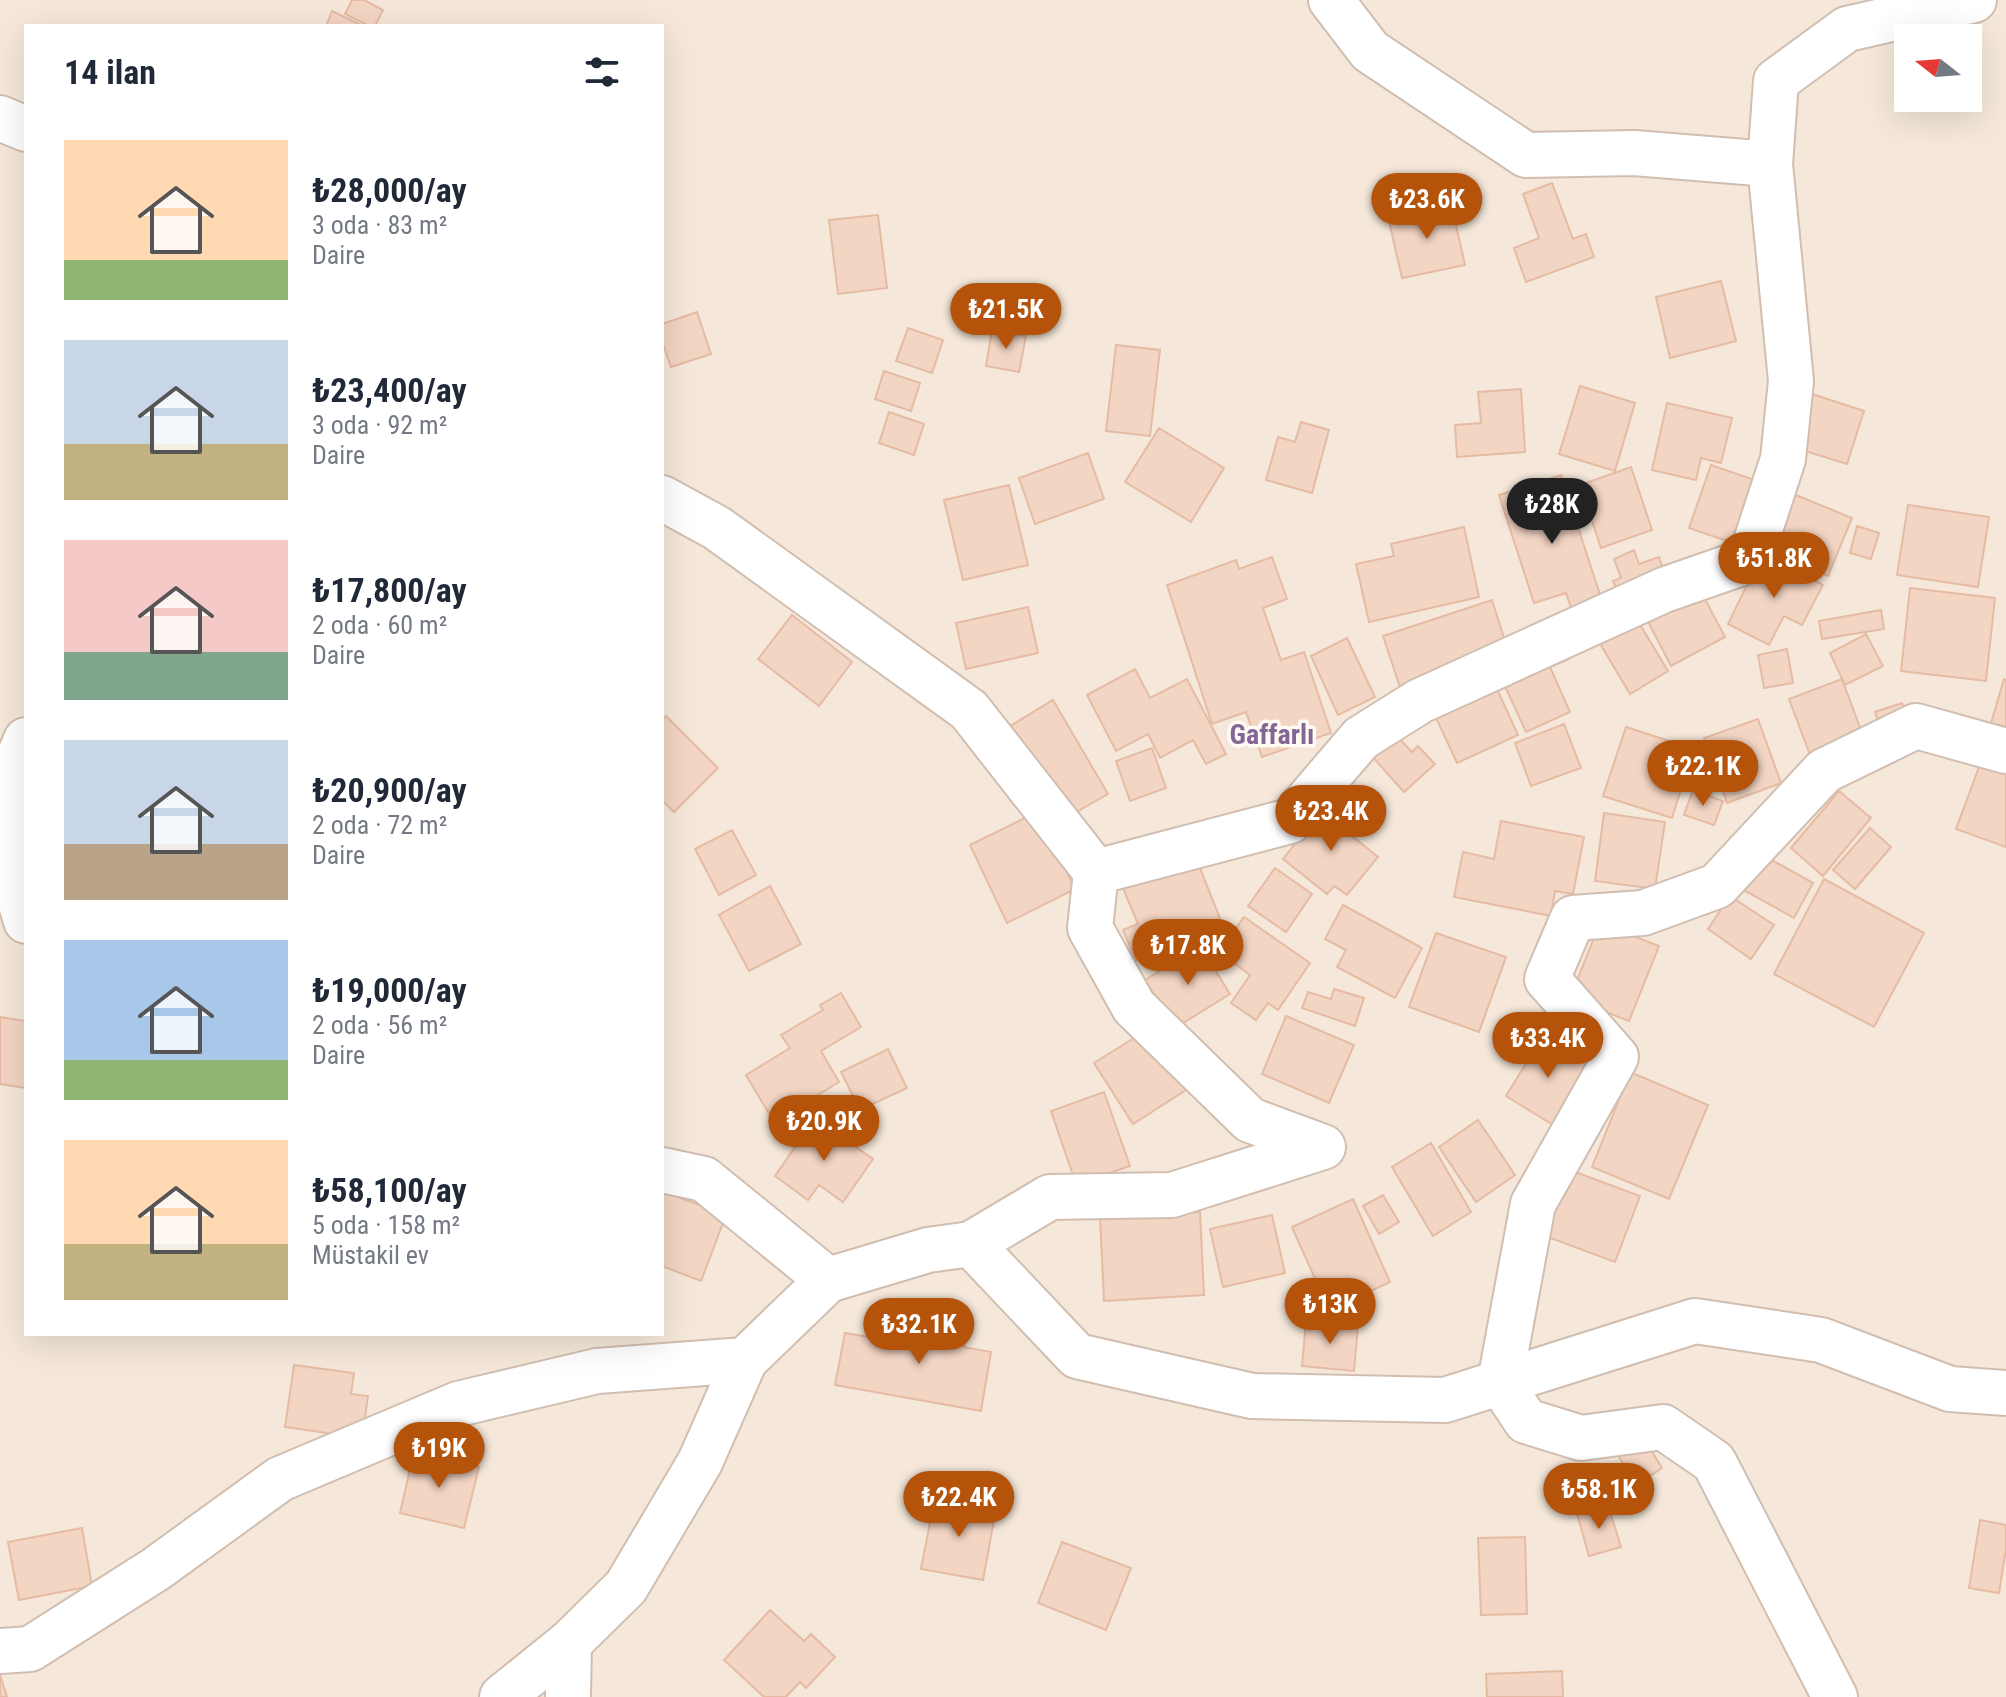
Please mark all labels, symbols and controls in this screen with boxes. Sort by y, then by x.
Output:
north arrow [1894,24,1982,112]
map controls [1894,24,1982,112]
icon: filters [580,50,624,94]
text: 14 ilan [64,52,156,92]
text: ₺28,000/ay [312,170,467,210]
icon: home [128,172,224,268]
pin: ₺23.6K [1362,173,1492,241]
text: ₺23.6K [1389,184,1465,214]
text: 3 oda · 83 m² [312,210,447,240]
text: Daire [312,240,365,270]
pin: ₺21.5K [941,283,1071,351]
text: ₺21.5K [968,294,1044,324]
text: ₺23,400/ay [312,370,467,410]
icon: home [128,372,224,468]
text: 3 oda · 92 m² [312,410,447,440]
text: Daire [312,440,365,470]
pin: ₺28K [1505,478,1599,546]
text: ₺28K [1525,489,1579,519]
pin: ₺51.8K [1709,532,1839,600]
text: ₺51.8K [1736,543,1812,573]
text: ₺17,800/ay [312,570,467,610]
icon: home [128,572,224,668]
text: 2 oda · 60 m² [312,610,447,640]
text: Daire [312,640,365,670]
district label: Gaffarlı [1230,718,1314,751]
pin: ₺22.1K [1638,740,1768,808]
text: ₺22.1K [1665,751,1741,781]
text: ₺20,900/ay [312,770,467,810]
icon: home [128,772,224,868]
pin: ₺23.4K [1266,785,1396,853]
text: ₺23.4K [1293,796,1369,826]
text: 2 oda · 72 m² [312,810,447,840]
text: Daire [312,840,365,870]
pin: ₺17.8K [1123,919,1253,987]
text: ₺17.8K [1150,930,1226,960]
text: ₺19,000/ay [312,970,467,1010]
icon: home [128,972,224,1068]
text: 2 oda · 56 m² [312,1010,447,1040]
pin: ₺33.4K [1483,1012,1613,1080]
text: ₺33.4K [1510,1023,1586,1053]
text: Daire [312,1040,365,1070]
pin: ₺20.9K [759,1095,889,1163]
text: ₺20.9K [786,1106,862,1136]
text: ₺58,100/ay [312,1170,467,1210]
icon: home [128,1172,224,1268]
text: 5 oda · 158 m² [312,1210,460,1240]
text: Müstakil ev [312,1240,429,1270]
pin: ₺13K [1283,1278,1377,1346]
text: ₺13K [1303,1289,1357,1319]
pin: ₺32.1K [854,1298,984,1366]
text: ₺32.1K [881,1309,957,1339]
pin: ₺19K [392,1422,486,1490]
text: ₺19K [412,1433,466,1463]
pin: ₺58.1K [1534,1463,1664,1531]
pin: ₺22.4K [894,1471,1024,1539]
text: ₺58.1K [1561,1474,1637,1504]
text: ₺22.4K [921,1482,997,1512]

